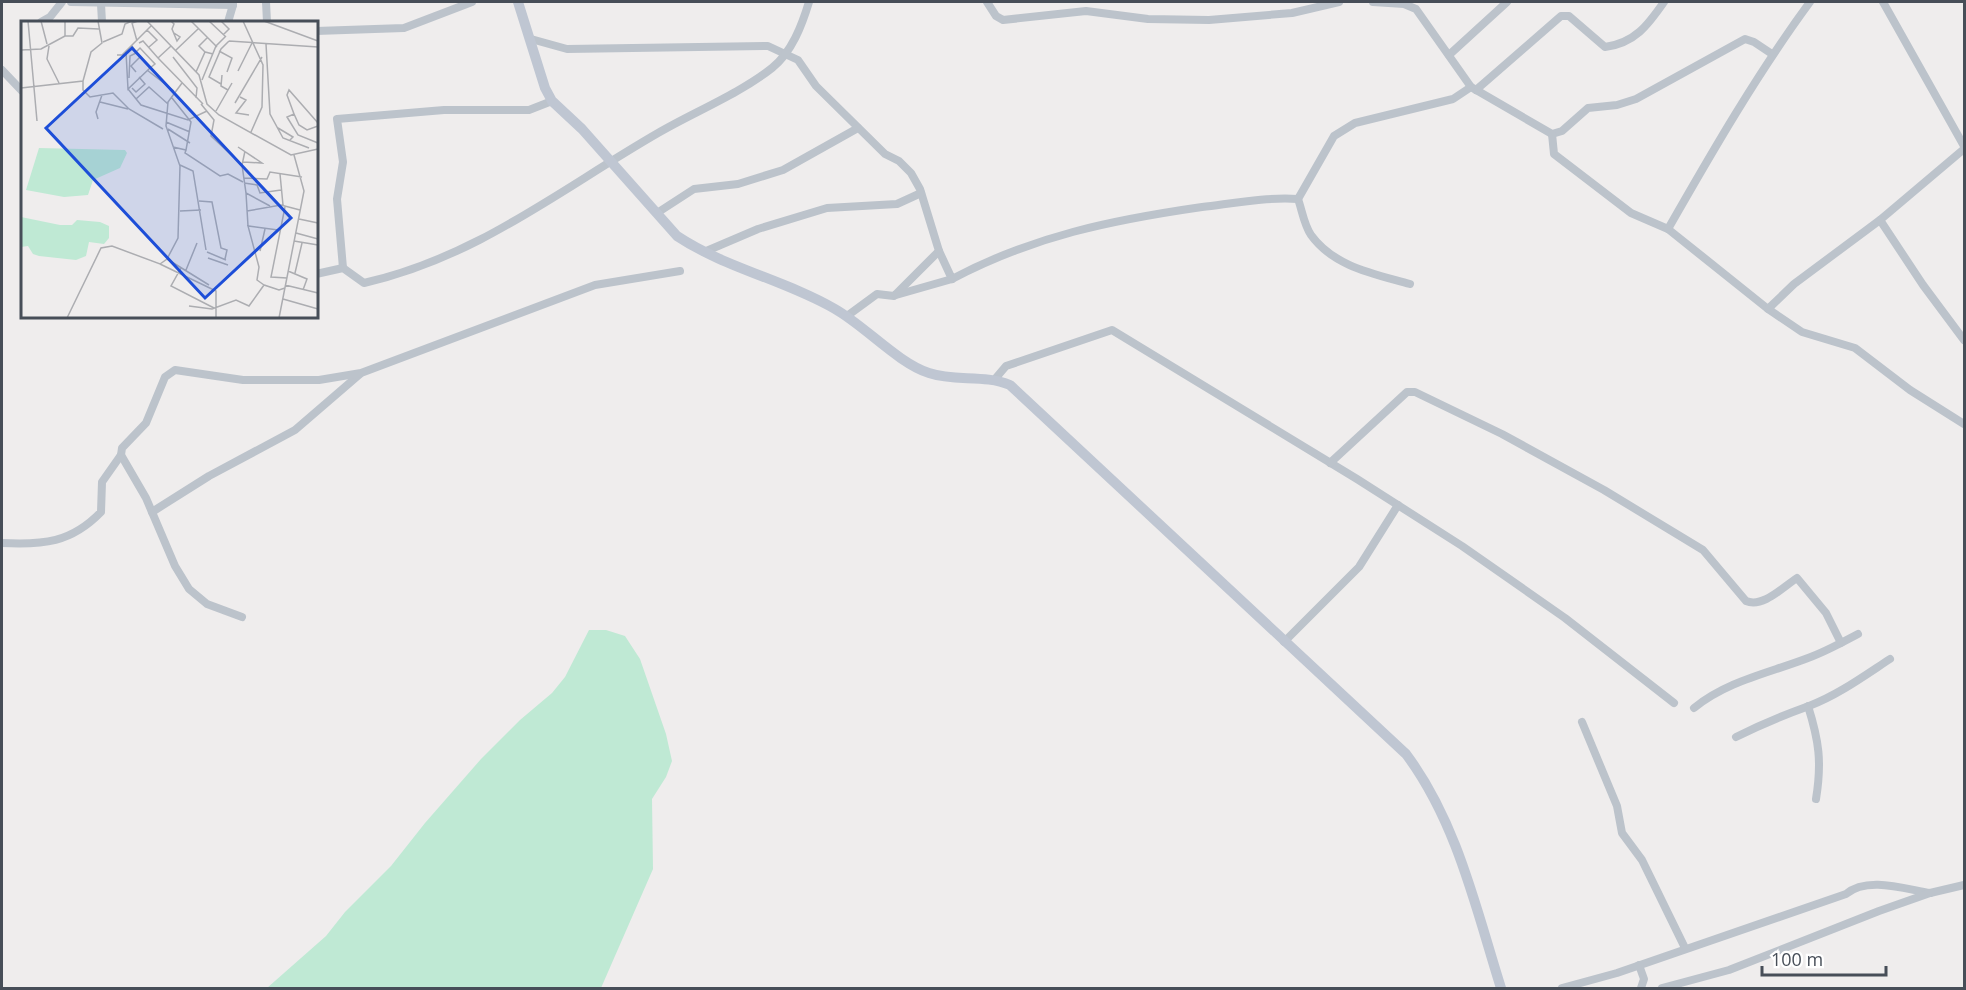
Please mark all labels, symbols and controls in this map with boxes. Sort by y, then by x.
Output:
inset map [21,21,318,318]
scale bar [1762,939,1886,977]
text: 100 m [1771,947,1823,971]

